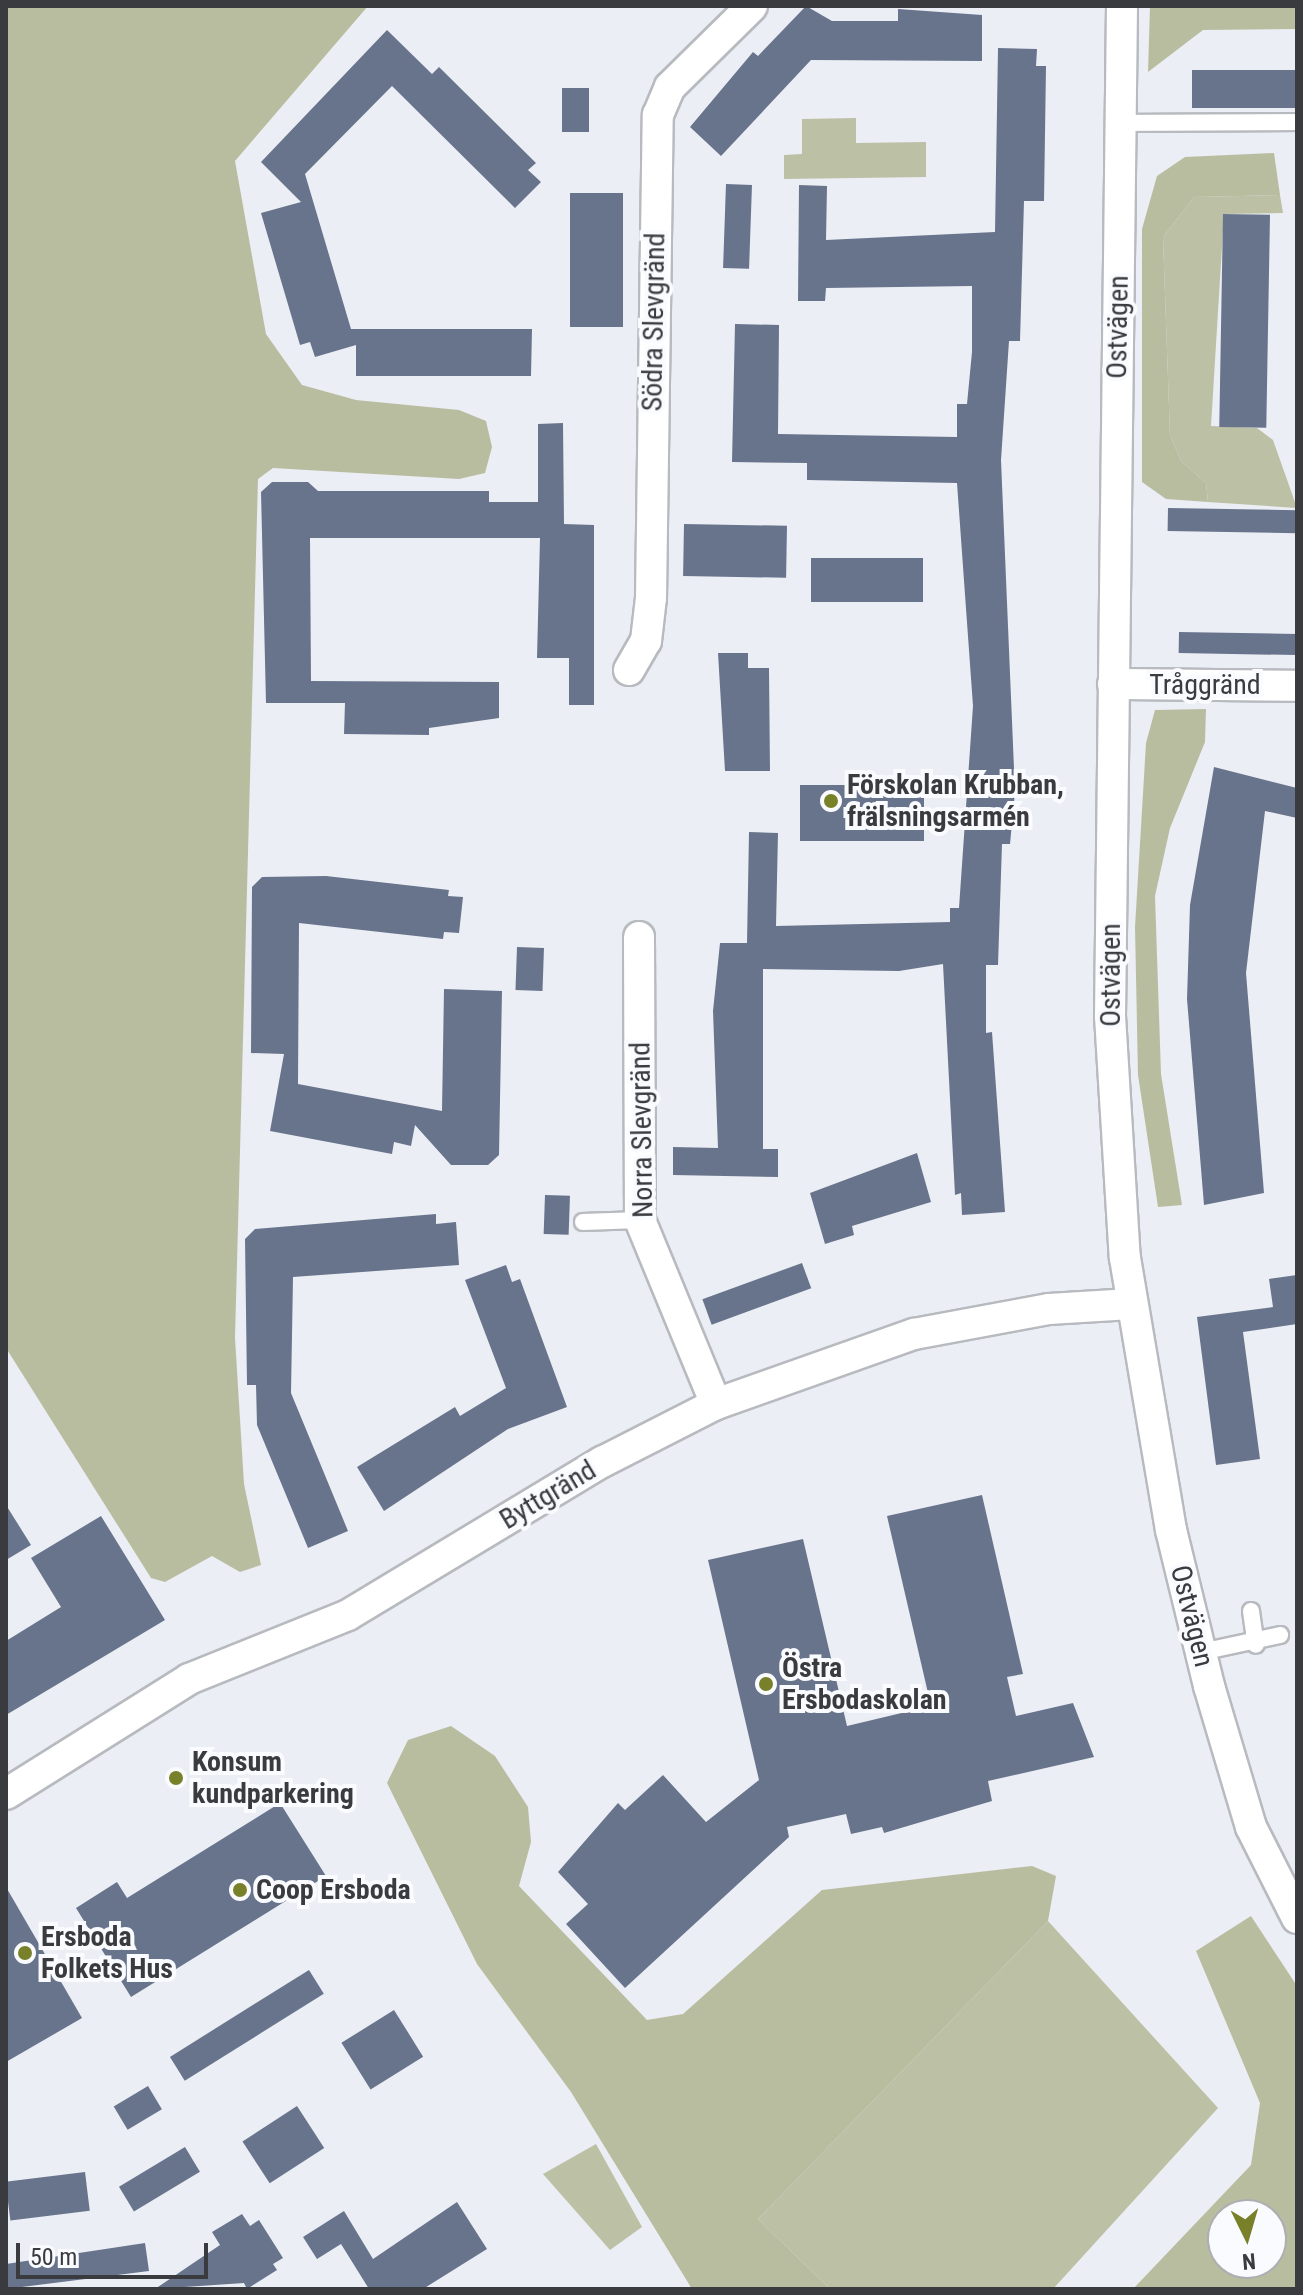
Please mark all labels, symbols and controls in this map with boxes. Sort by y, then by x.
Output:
street label: Södra Slevgränd [636,232,672,412]
street label: Ostvägen [1100,275,1136,379]
street label: Tråggränd [1149,668,1261,702]
place label: Förskolan Krubban, frälsningsarmén [847,768,1064,834]
marker: Förskolan Krubban, frälsningsarmén [822,792,840,810]
street label: Ostvägen [1094,923,1128,1027]
street label: Norra Slevgränd [624,1042,660,1218]
street label: Byttgränd [494,1453,602,1537]
street label: Ostvägen [1163,1562,1221,1670]
place label: Östra Ersbodaskolan [782,1651,947,1717]
marker: Östra Ersbodaskolan [757,1675,775,1693]
place label: Konsum kundparkering [192,1745,354,1811]
marker: Konsum kundparkering [167,1769,185,1787]
place label: Coop Ersboda [256,1873,411,1907]
marker: Coop Ersboda [231,1881,249,1899]
place label: Ersboda Folkets Hus [41,1920,173,1986]
marker: Ersboda Folkets Hus [16,1944,34,1962]
north arrow [1207,2199,1287,2279]
scale bar [20,2227,212,2277]
text: 50 m [30,2243,77,2271]
text: N [1241,2248,1257,2274]

